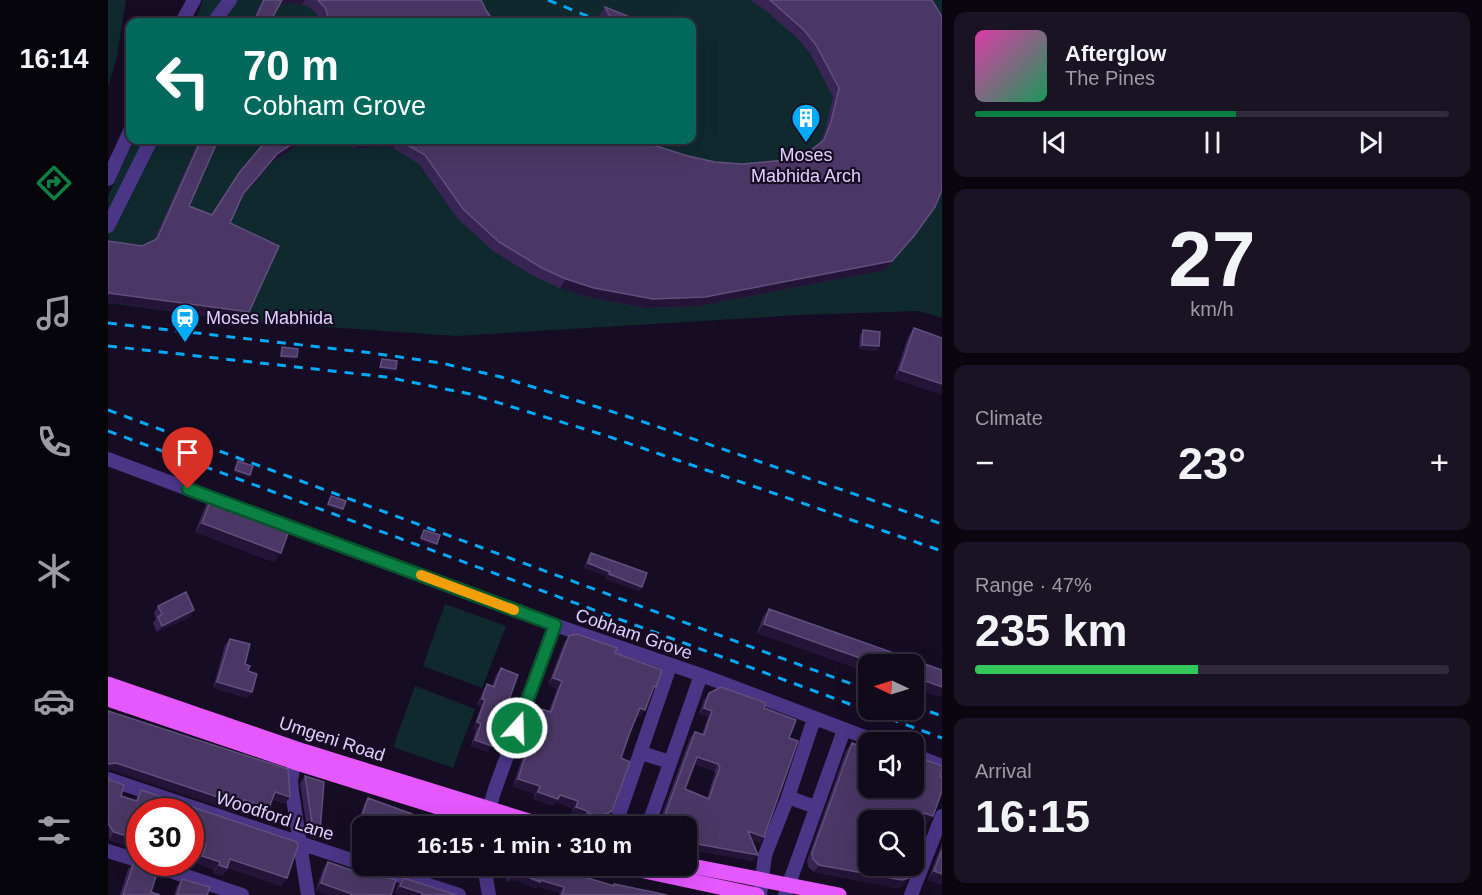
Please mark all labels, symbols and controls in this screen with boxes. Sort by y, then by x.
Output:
text: Afterglow [1065,41,1166,66]
icon: left [144,42,222,120]
text: 70 m [243,42,339,89]
text: 16:14 [19,44,89,74]
text: The Pines [1065,67,1155,89]
text: Cobham Grove [243,91,426,121]
building icon: Moses Mabhida Arch [790,102,822,144]
icon: previous [1038,126,1071,159]
icon: pause [1196,126,1229,159]
icon: next [1354,126,1387,159]
place label: Moses Mabhida Arch [751,145,861,186]
icon: directions [33,162,75,204]
text: 27 [1169,215,1255,303]
icon: music [33,292,75,334]
text: km/h [1190,298,1234,320]
station icon: Moses Mabhida [169,302,201,344]
place label: Moses Mabhida [206,308,334,328]
text: Climate [975,407,1043,429]
icon: phone [33,421,75,463]
pin [162,427,213,489]
icon: arrive [171,436,204,469]
text: 23° [1178,438,1246,489]
text: − [975,444,994,481]
text: + [1430,444,1449,481]
icon: climate [33,550,75,592]
text: Range · 47% [975,574,1092,596]
street label: Cobham Grove [573,605,695,663]
text: 235 km [975,605,1128,656]
north arrow [858,654,924,720]
map controls [858,654,924,876]
icon: car [33,680,75,722]
position arrow [485,696,549,760]
street label: Umgeni Road [277,712,387,766]
button: sound [858,732,924,798]
text: Arrival [975,760,1032,782]
street label: Woodford Lane [214,788,336,844]
text: 16:15 [975,791,1090,842]
speed limit sign: 30 [126,798,204,876]
icon: filters [33,809,75,851]
button: search [858,810,924,876]
text: 16:15 · 1 min · 310 m [417,833,632,858]

